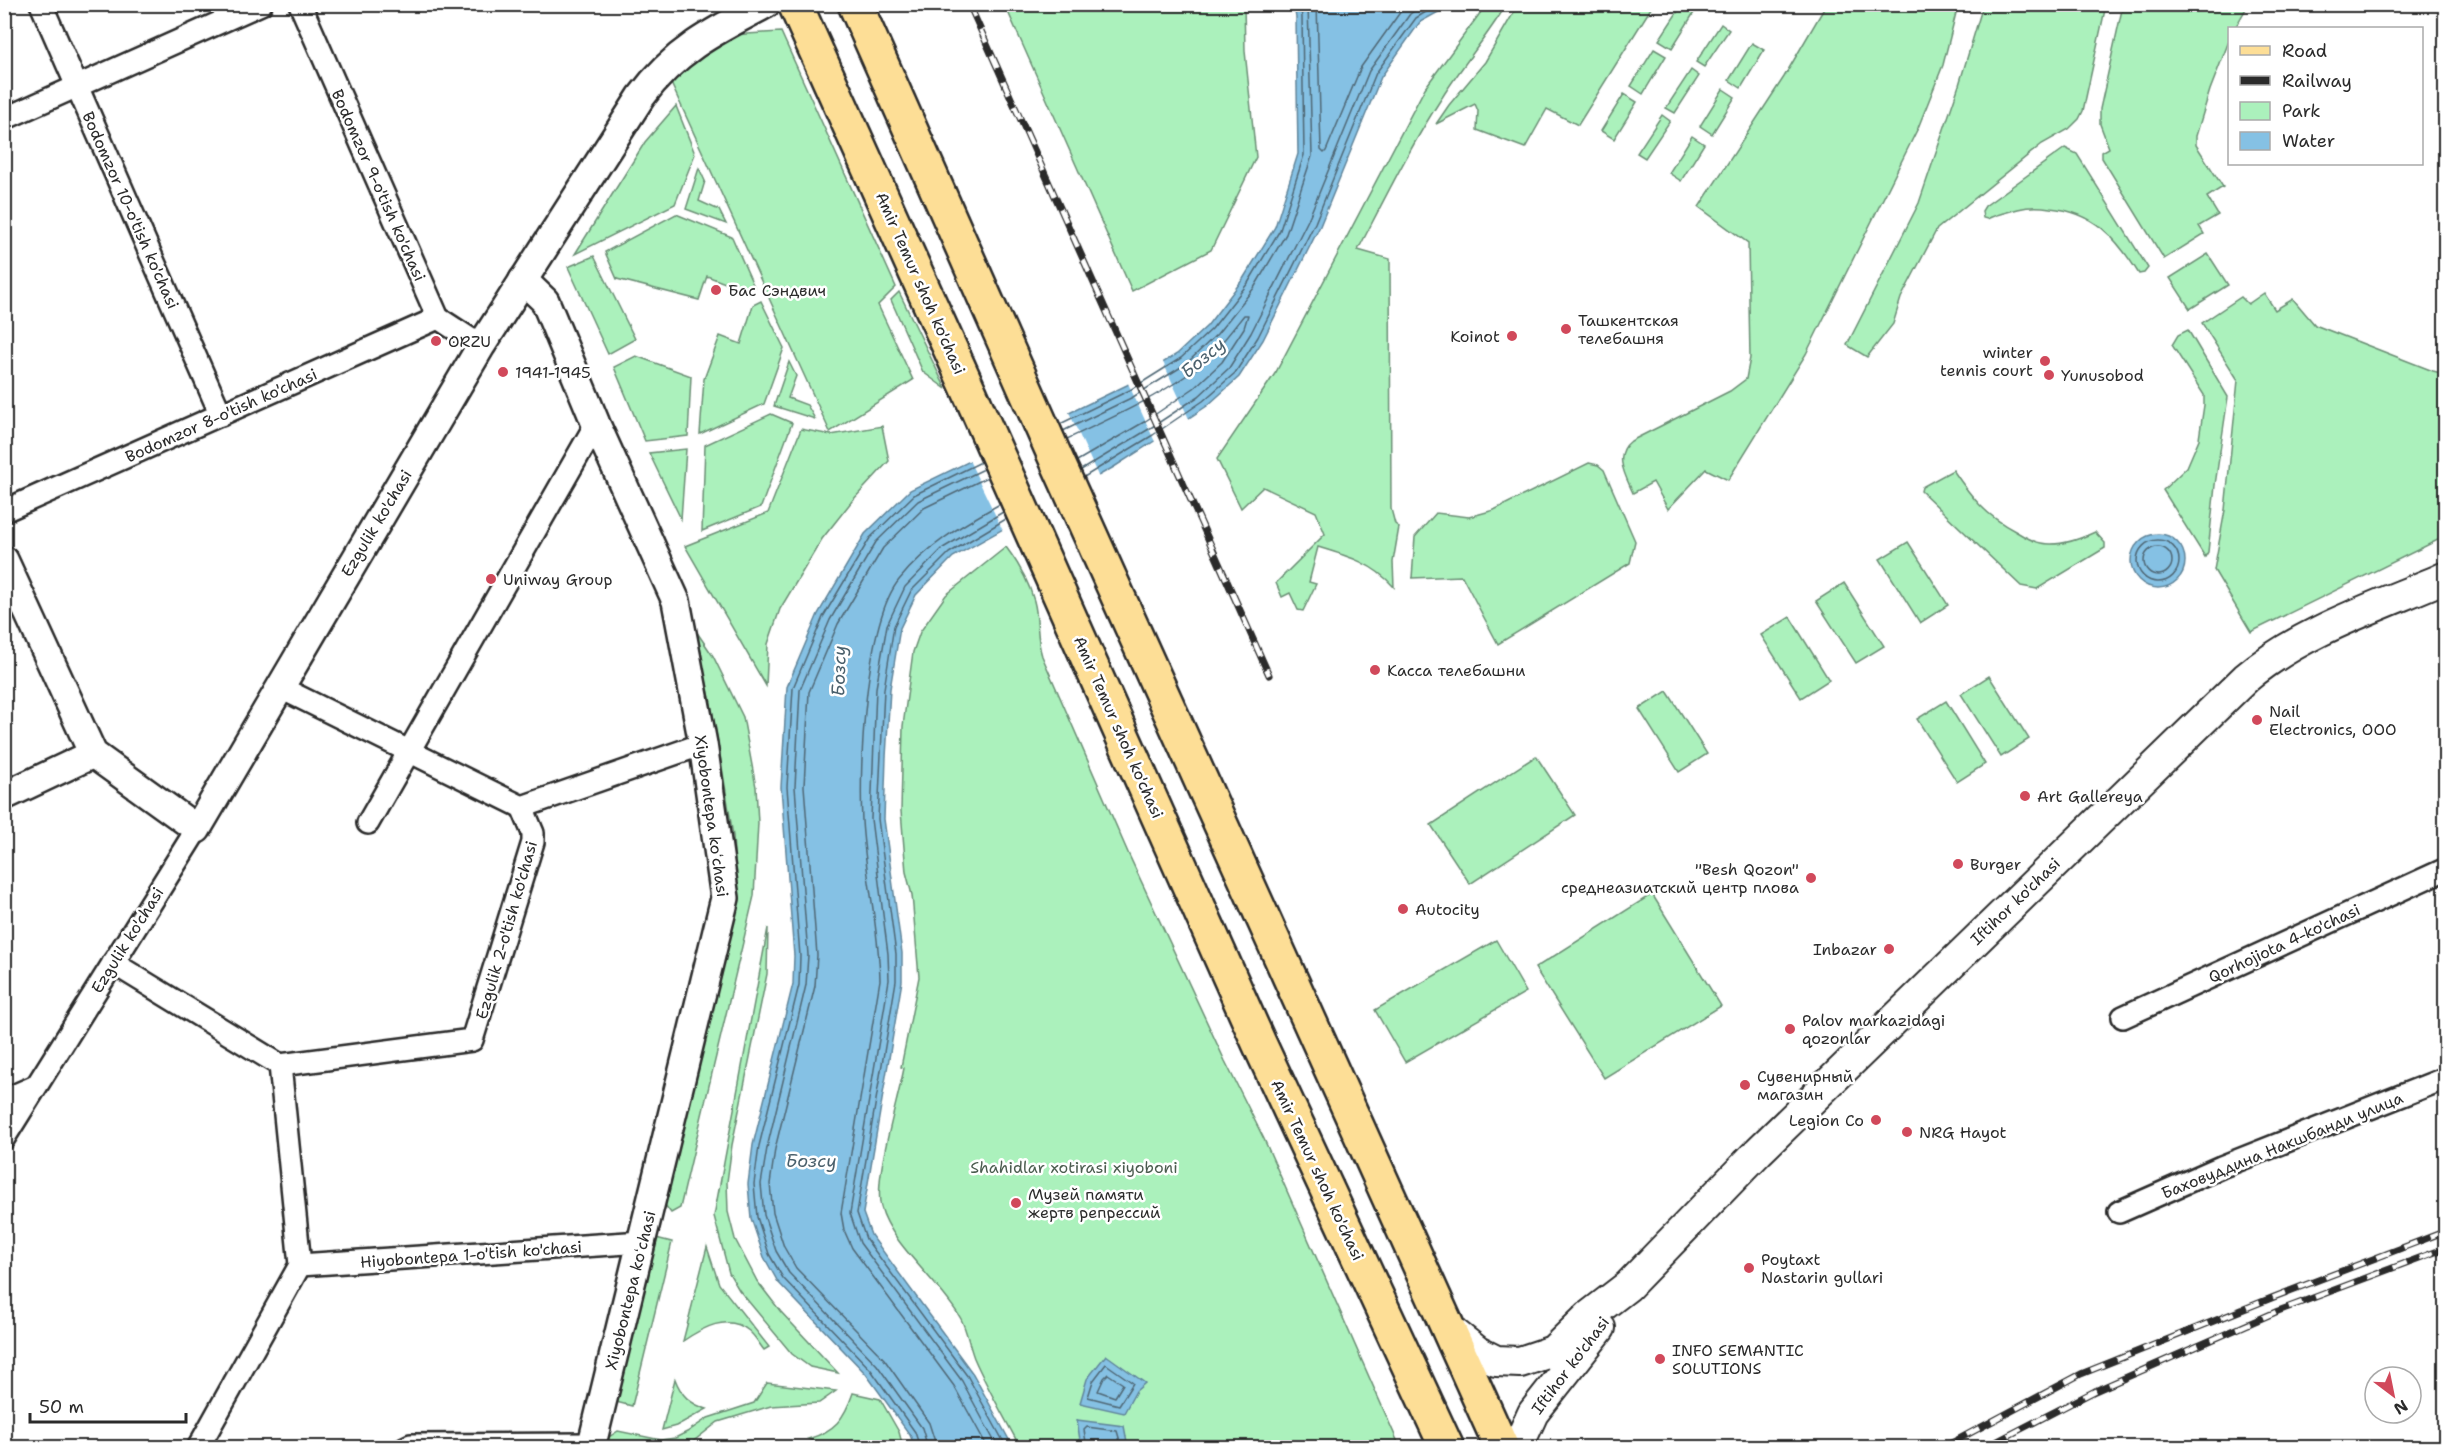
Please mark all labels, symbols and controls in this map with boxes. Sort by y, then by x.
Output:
legend [2228,27,2423,165]
text: Road [2282,39,2327,63]
text: Railway [2282,69,2352,93]
street label: Bodomzor 9-o'tish ko'chasi [327,86,430,284]
text: Park [2282,99,2321,123]
street label: Bodomzor 10-o'tish ko'chasi [77,108,184,312]
text: Water [2282,129,2335,153]
street label: Amir Temur shoh ko'chasi [871,189,970,378]
place label: Бас Сэндвич [728,280,826,301]
marker: Бас Сэндвич [709,283,723,297]
place label: Ташкентская телебашня [1578,310,1679,349]
marker: Ташкентская телебашня [1559,322,1573,336]
place label: Koinot [1450,326,1500,347]
marker: Koinot [1505,329,1519,343]
place label: ORZU [448,331,491,352]
water label: Бозсу [1176,332,1230,384]
marker: ORZU [429,334,443,348]
place label: winter tennis court [1940,342,2033,381]
marker: winter tennis court [2038,354,2052,368]
place label: 1941-1945 [515,362,591,383]
street label: Bodomzor 8-o'tish ko'chasi [122,364,320,467]
marker: 1941-1945 [496,365,510,379]
place label: Yunusobod [2061,365,2144,386]
marker: Yunusobod [2042,368,2056,382]
street label: Ezgulik ko'chasi [336,466,417,581]
place label: Uniway Group [503,569,612,590]
marker: Uniway Group [484,572,498,586]
street label: Amir Temur shoh ko'chasi [1069,633,1168,822]
water label: Бозсу [826,645,852,697]
place label: Касса телебашни [1387,660,1525,681]
marker: Касса телебашни [1368,663,1382,677]
place label: Nail Electronics, ООО [2269,701,2396,740]
marker: Nail Electronics, ООО [2250,713,2264,727]
street label: Xiyobontepa koʻchasi [690,734,733,898]
place label: Art Gallereya [2037,786,2143,807]
marker: Art Gallereya [2018,789,2032,803]
street label: Ezgulik 2-o'tish ko'chasi [471,839,542,1022]
street label: Iftihor ko'chasi [1966,853,2065,950]
place label: Burger [1970,854,2021,875]
marker: Burger [1951,857,1965,871]
place label: "Besh Qozon" среднеазиатский центр плова [1561,859,1799,898]
marker: "Besh Qozon" среднеазиатский центр плова [1804,871,1818,885]
street label: Ezgulik ko'chasi [86,883,168,997]
place label: Autocity [1415,899,1480,920]
street label: Qorhojiota 4-ko'chasi [2205,899,2363,988]
marker: Autocity [1396,902,1410,916]
place label: Inbazar [1813,939,1877,960]
marker: Inbazar [1882,942,1896,956]
place label: Palov markazidagi qozonlar [1802,1010,1945,1049]
marker: Palov markazidagi qozonlar [1783,1022,1797,1036]
place label: Сувенирный магазин [1757,1066,1853,1105]
street label: Amir Temur shoh ko'chasi [1266,1076,1369,1264]
marker: Сувенирный магазин [1738,1078,1752,1092]
street label: Баховуддина Накшбанди улица [2158,1087,2406,1204]
place label: Legion Co [1789,1110,1864,1131]
marker: Legion Co [1869,1113,1883,1127]
place label: NRG Hayot [1919,1122,2007,1143]
marker: NRG Hayot [1900,1125,1914,1139]
water label: Бозсу [785,1149,837,1173]
park label: Shahidlar xotirasi xiyoboni [970,1157,1178,1178]
place label: Музей памяти жертв репрессий [1028,1184,1161,1223]
marker: Музей памяти жертв репрессий [1009,1196,1023,1210]
street label: Xiyobontepa koʻchasi [601,1208,660,1372]
street label: Hiyobontepa 1-o'tish ko'chasi [359,1236,583,1273]
place label: Poytaxt Nastarin gullari [1761,1249,1883,1288]
marker: Poytaxt Nastarin gullari [1742,1261,1756,1275]
street label: Iftihor ko'chasi [1527,1312,1614,1418]
place label: INFO SEMANTIC SOLUTIONS [1672,1340,1804,1379]
marker: INFO SEMANTIC SOLUTIONS [1653,1352,1667,1366]
north arrow [2363,1365,2423,1425]
scale bar [30,1386,186,1424]
text: 50 m [39,1395,84,1419]
text: N [2390,1395,2412,1420]

